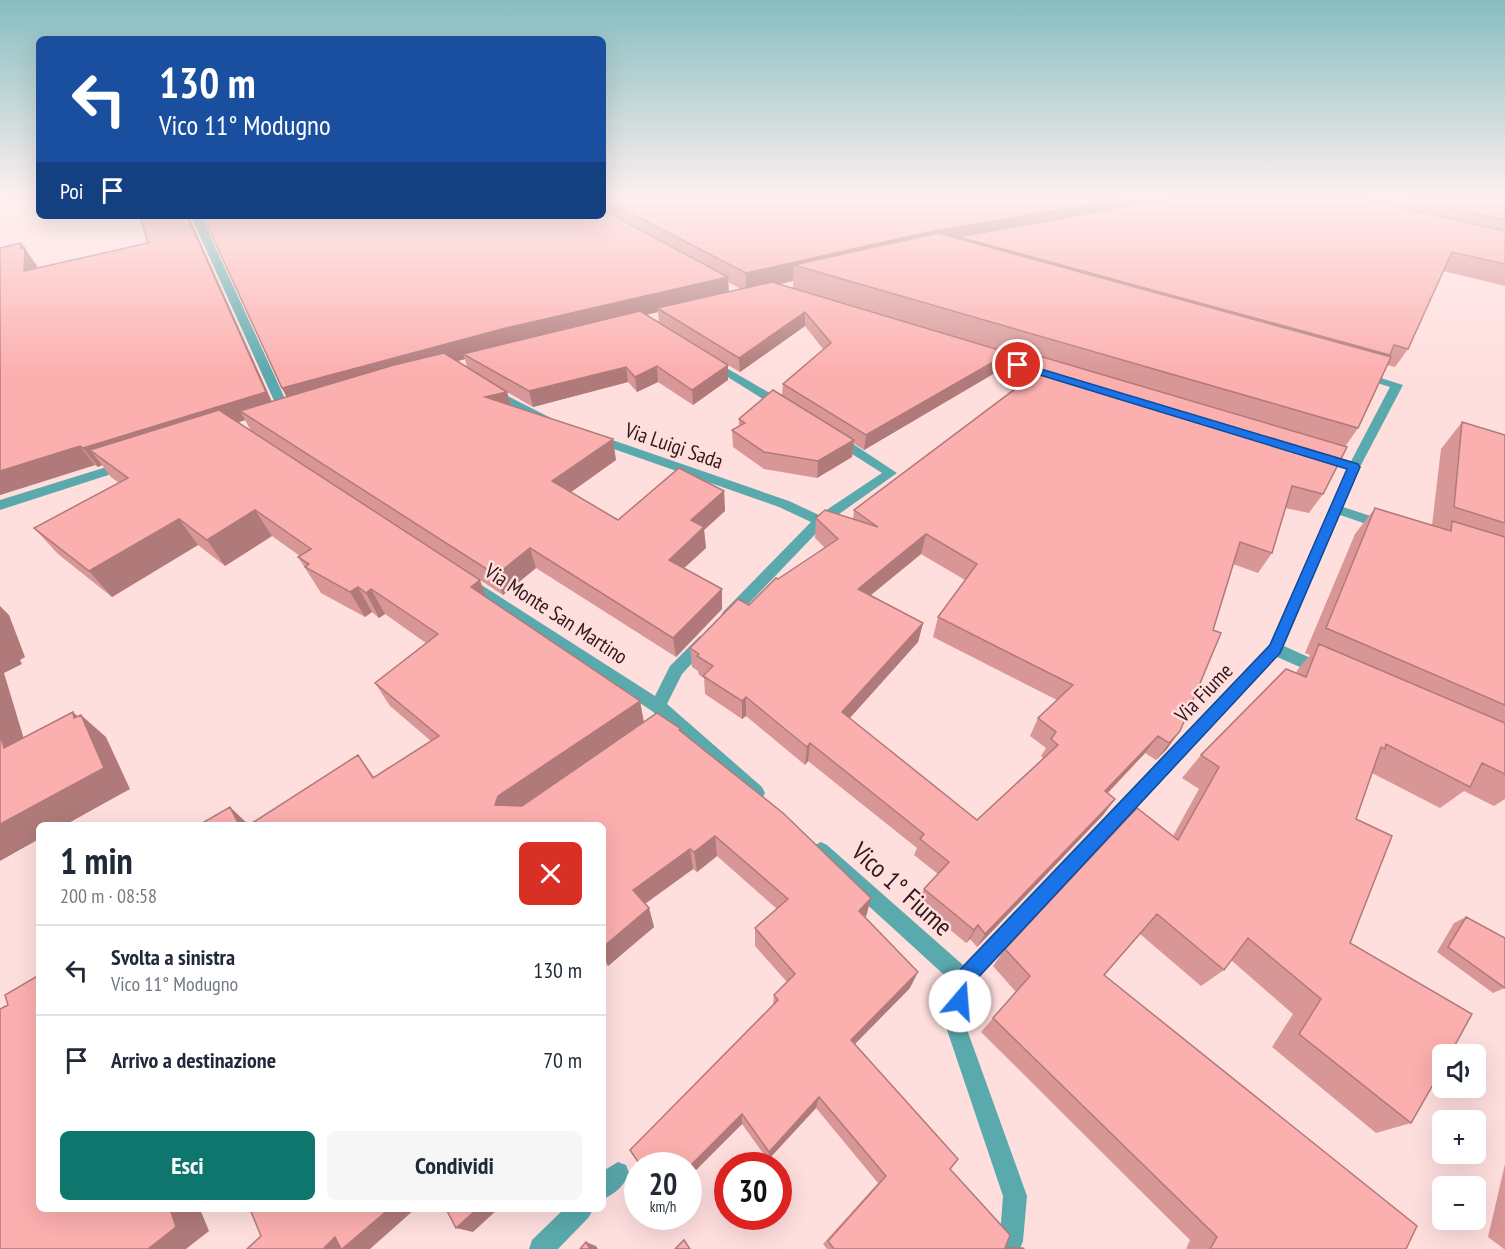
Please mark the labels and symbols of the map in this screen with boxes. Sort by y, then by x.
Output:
pin [992,339,1043,390]
street label: Via Luigi Sada [621,416,727,475]
street label: Via Monte San Martino [479,557,633,670]
street label: Via Fiume [1168,657,1238,729]
street label: Vico 1° Fiume [844,834,960,943]
position arrow [928,969,992,1033]
speed limit sign: 30 [714,1152,792,1230]

